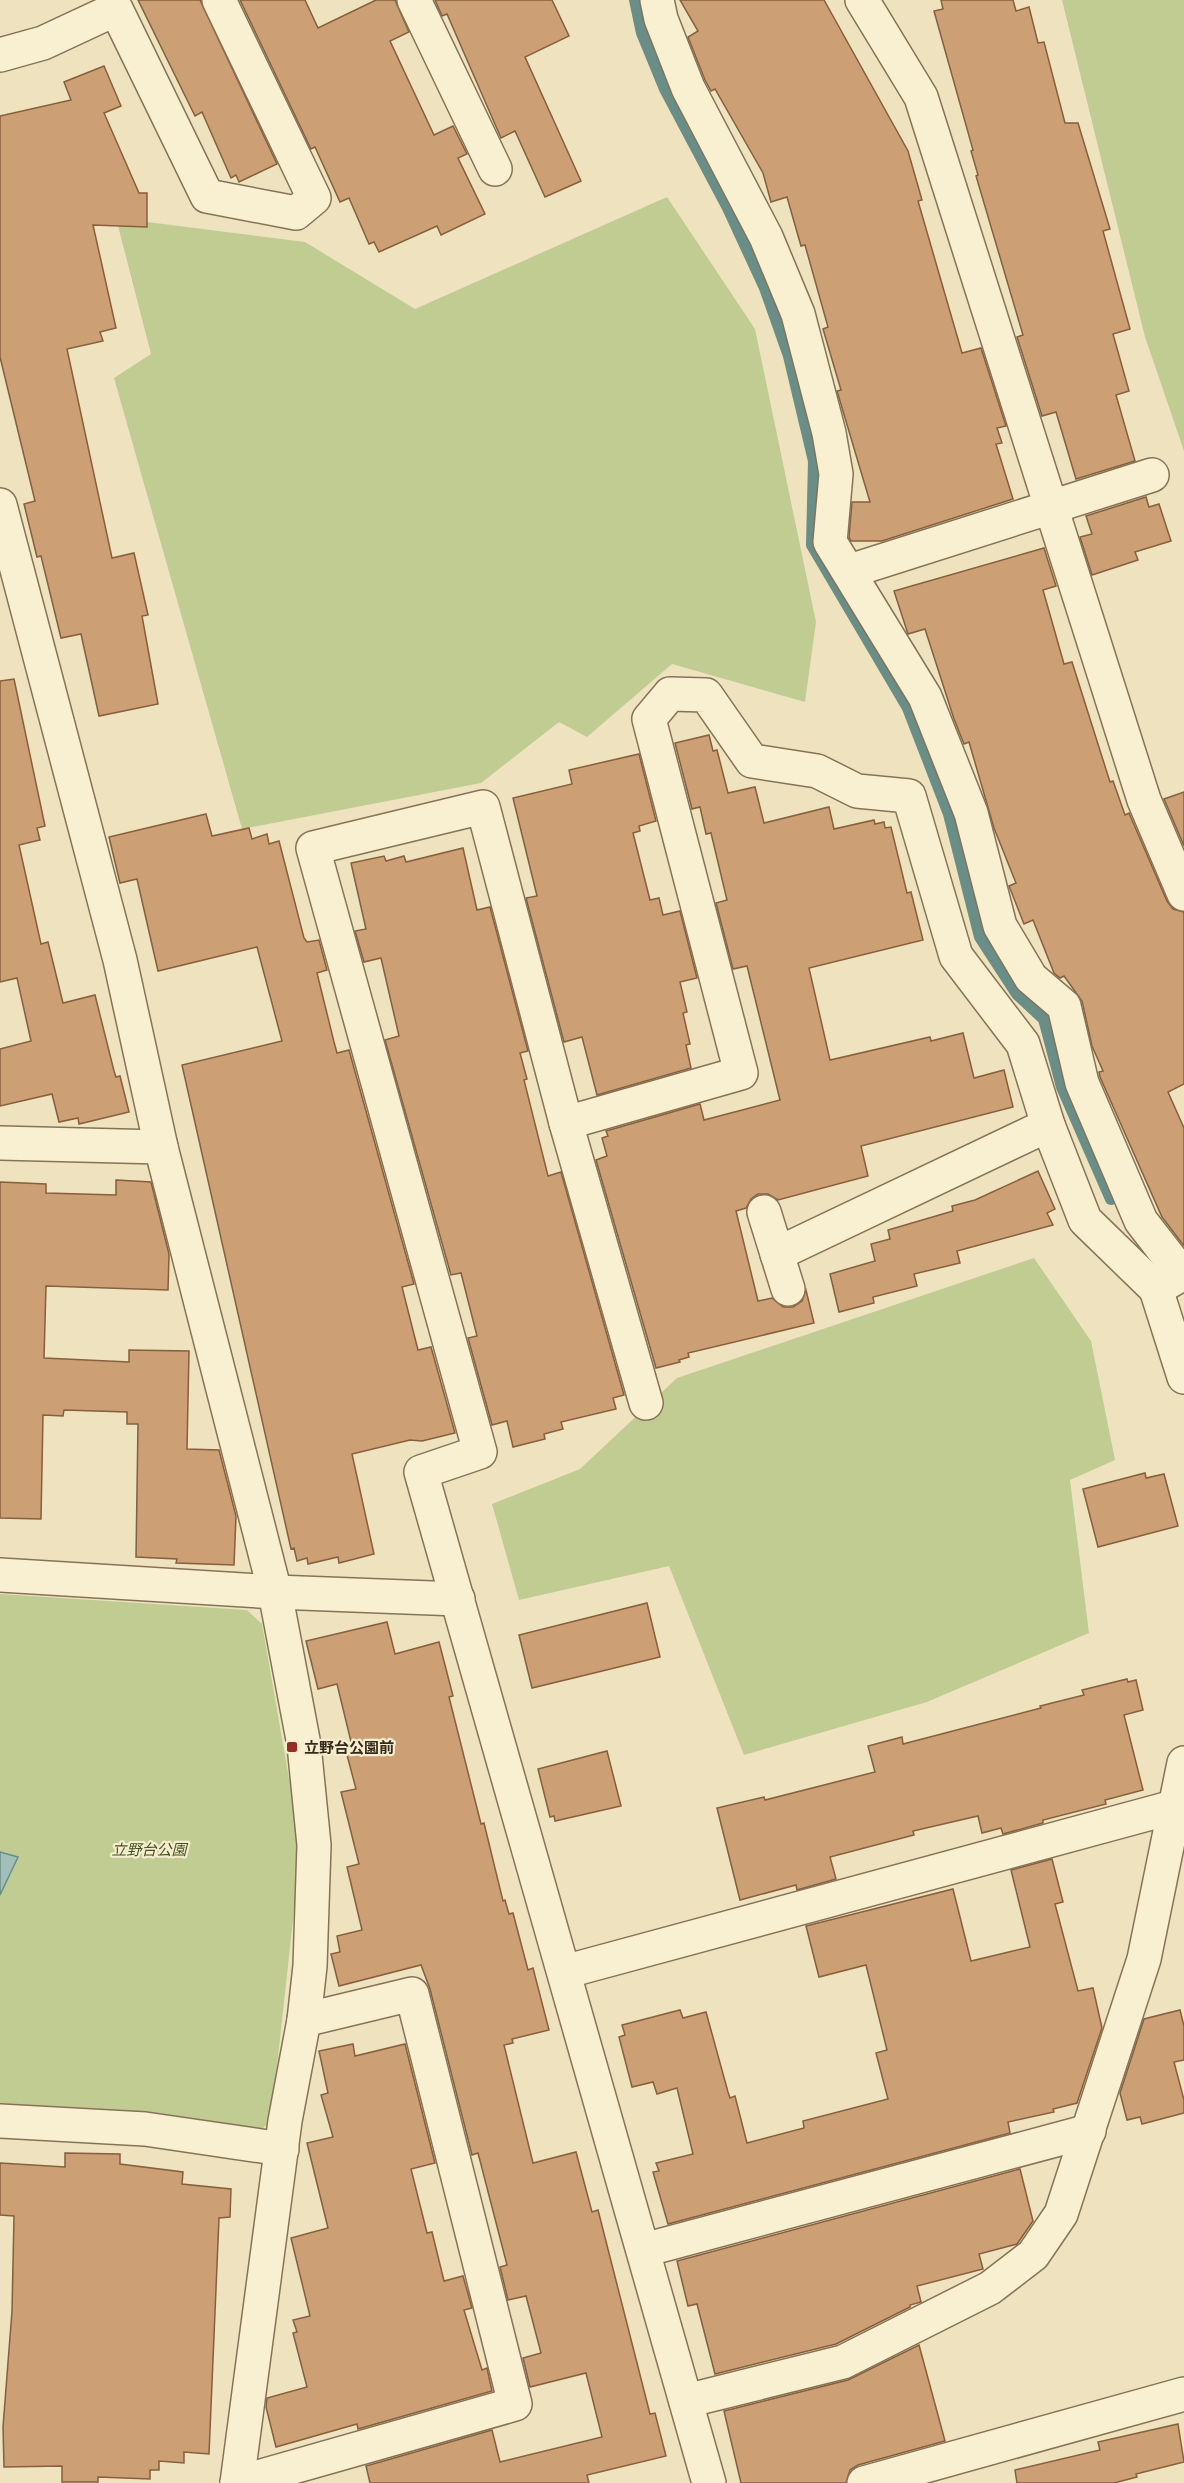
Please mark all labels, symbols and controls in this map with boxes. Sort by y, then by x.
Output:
place label: 立野台公園前 [304,1738,394,1757]
marker: 立野台公園前 [285,1740,299,1754]
park label: 立野台公園 [111,1840,188,1859]

